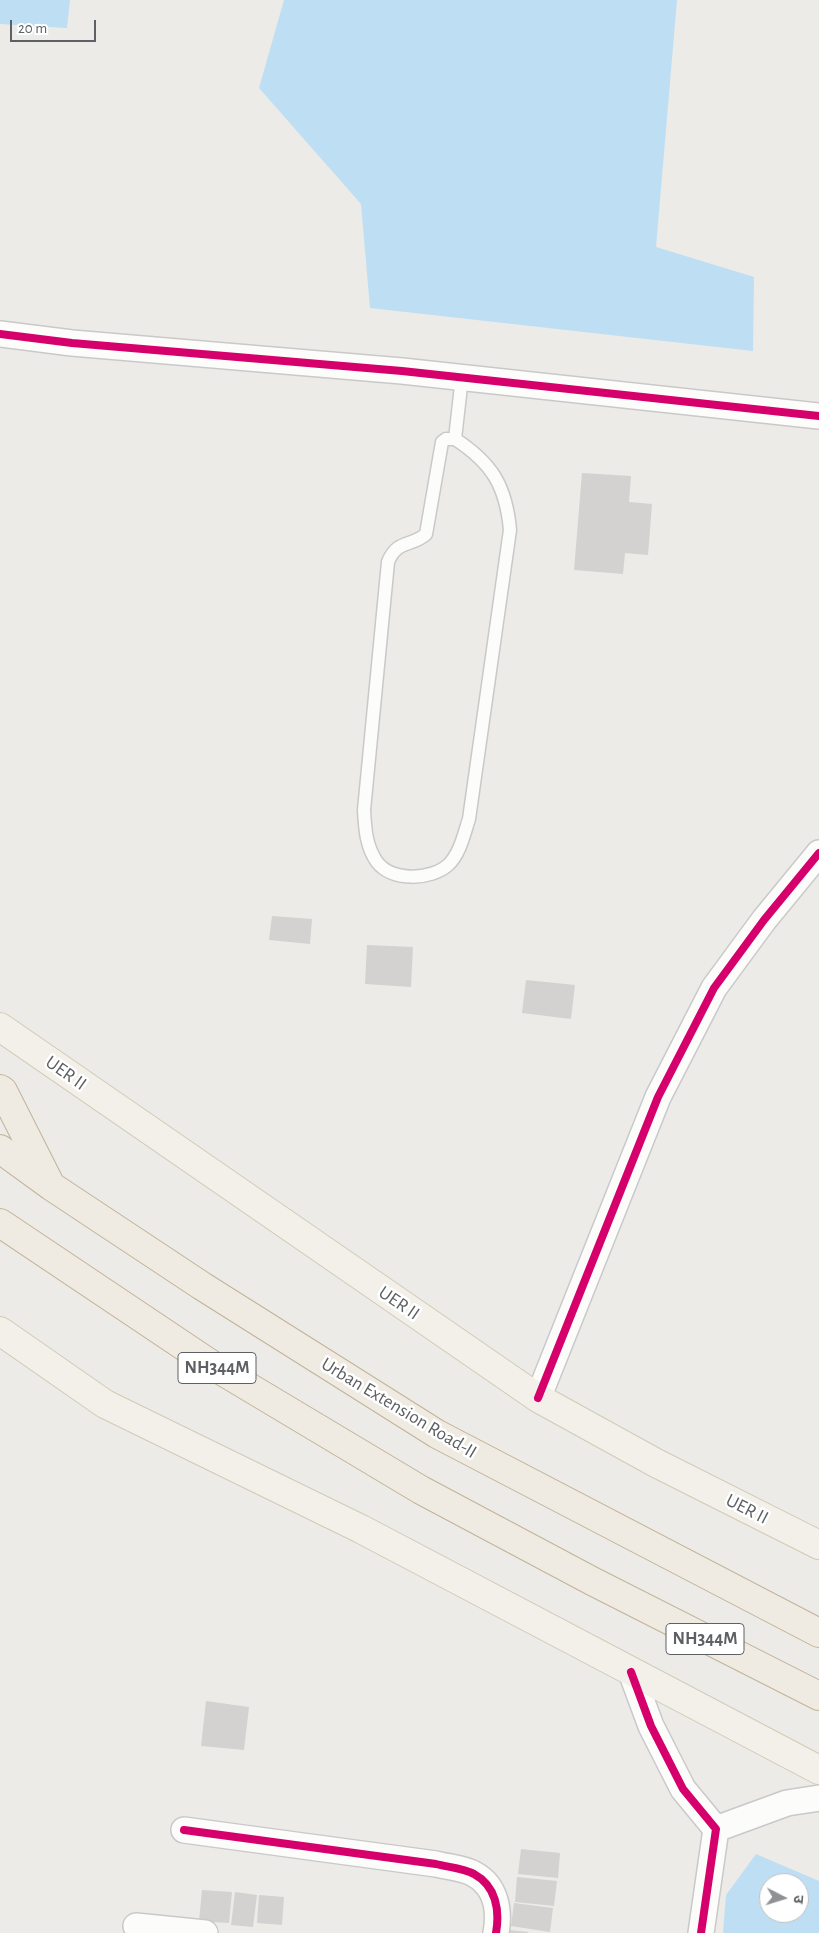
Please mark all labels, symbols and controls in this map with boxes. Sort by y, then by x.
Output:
scale bar [12,10,99,42]
text: 20 m [18,21,47,36]
street label: UER II [41,1051,91,1095]
street label: UER II [374,1281,424,1325]
road number: NH344M [178,1352,256,1384]
street label: Urban Extension Road-II [317,1352,481,1464]
street label: UER II [722,1489,772,1529]
road number: NH344M [666,1624,744,1655]
north arrow [759,1873,809,1923]
text: उ [791,1895,805,1904]

